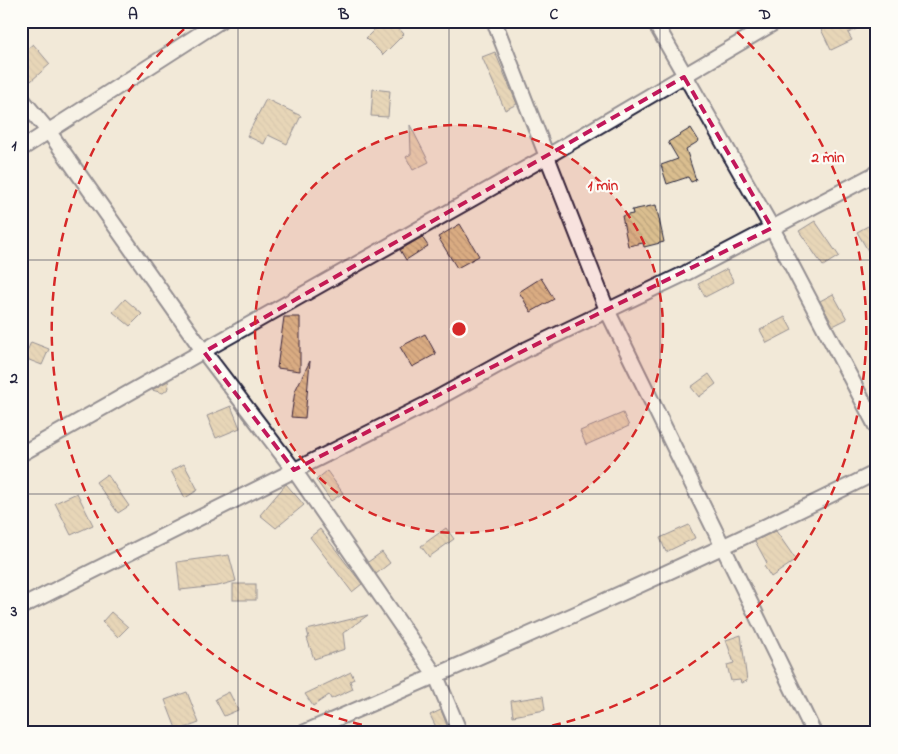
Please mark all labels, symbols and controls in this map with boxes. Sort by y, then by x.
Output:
text: A [128,3,138,27]
text: B [338,3,350,27]
text: C [550,3,559,27]
text: D [758,3,771,27]
text: 1 [11,134,17,158]
text: 2 min [811,147,845,169]
text: 1 min [588,175,619,197]
centre of rings [450,320,468,338]
text: 2 [9,367,18,391]
text: 3 [10,600,18,624]

